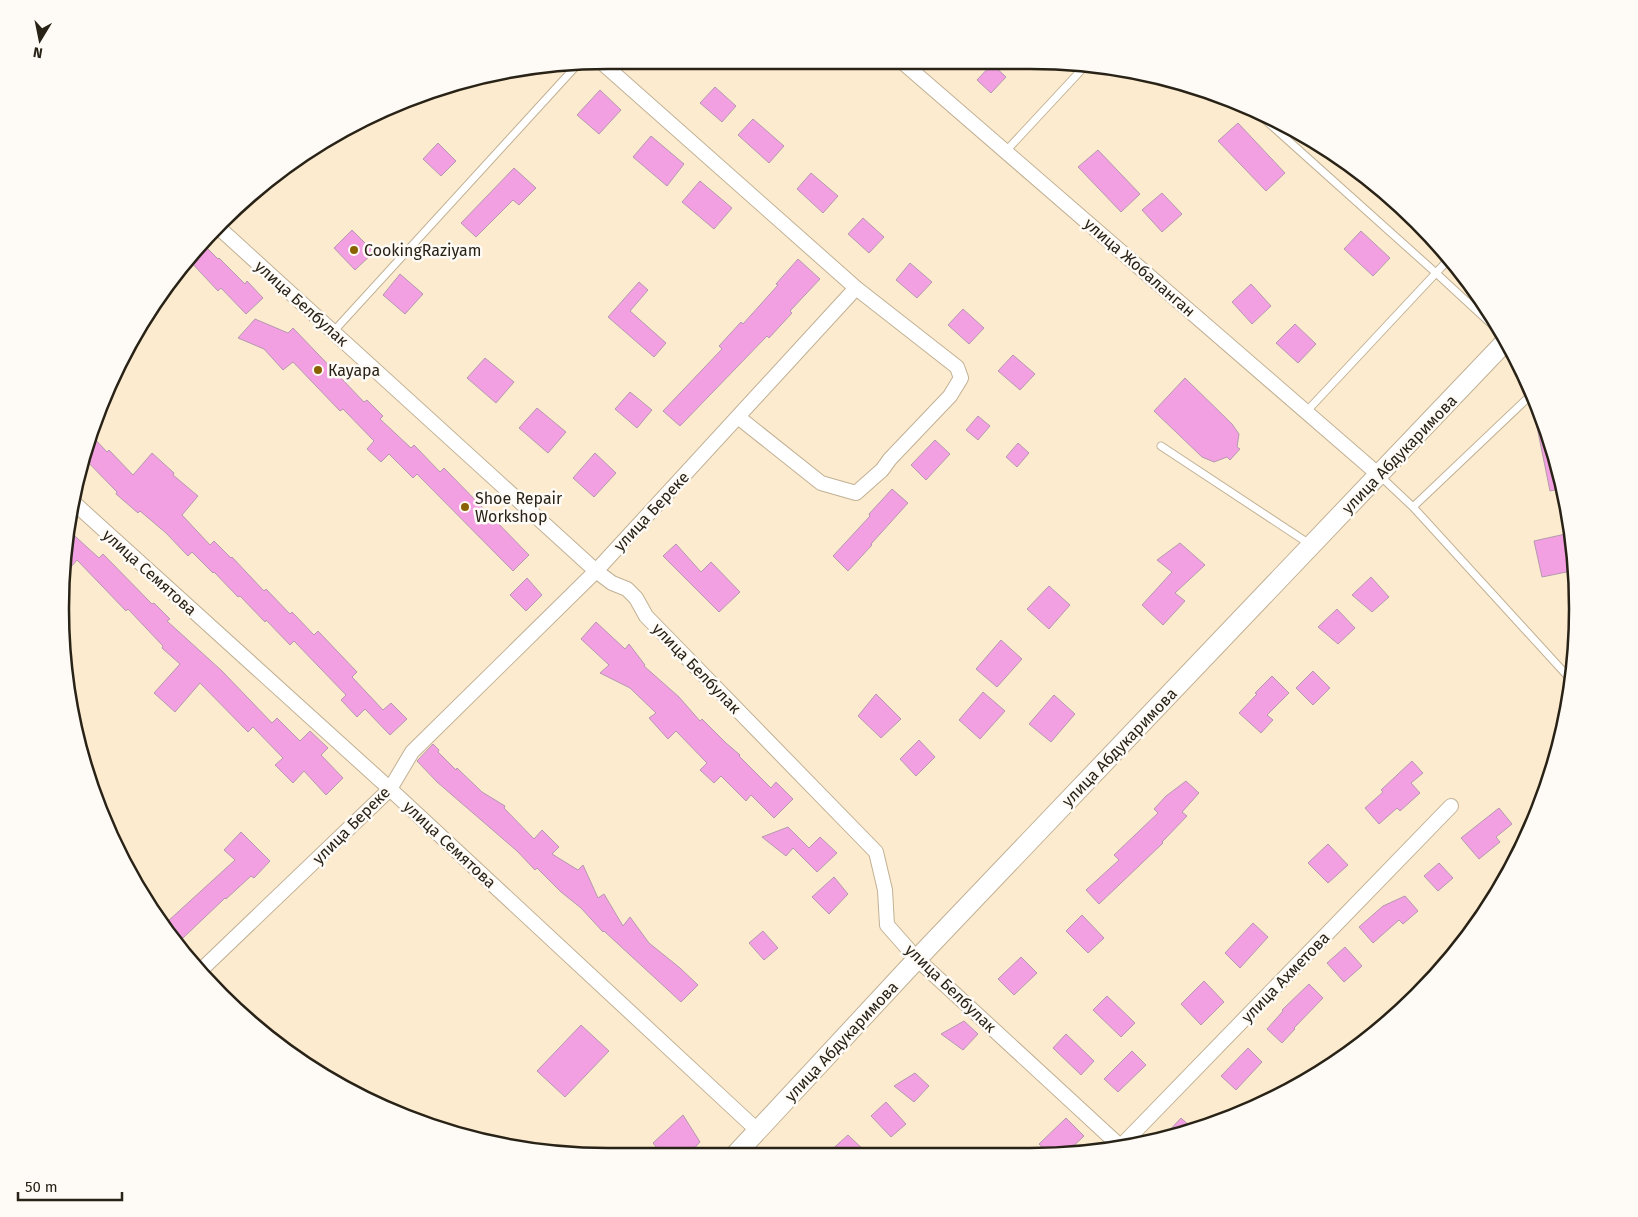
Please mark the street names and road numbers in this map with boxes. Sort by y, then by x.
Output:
street label: улица Жобаланган [1080,214,1199,321]
street label: улица Белбулак [251,257,353,351]
street label: улица Абдукаримова [1338,391,1461,518]
street label: улица Береке [610,468,693,555]
street label: улица Семятова [99,525,200,619]
street label: улица Белбулак [648,619,745,718]
street label: улица Абдукаримова [1058,684,1181,811]
street label: улица Береке [309,783,394,868]
street label: улица Семятова [399,797,500,892]
street label: улица Ахметова [1237,928,1333,1027]
street label: улица Белбулак [901,940,1001,1037]
street label: улица Абдукаримова [781,977,902,1105]

